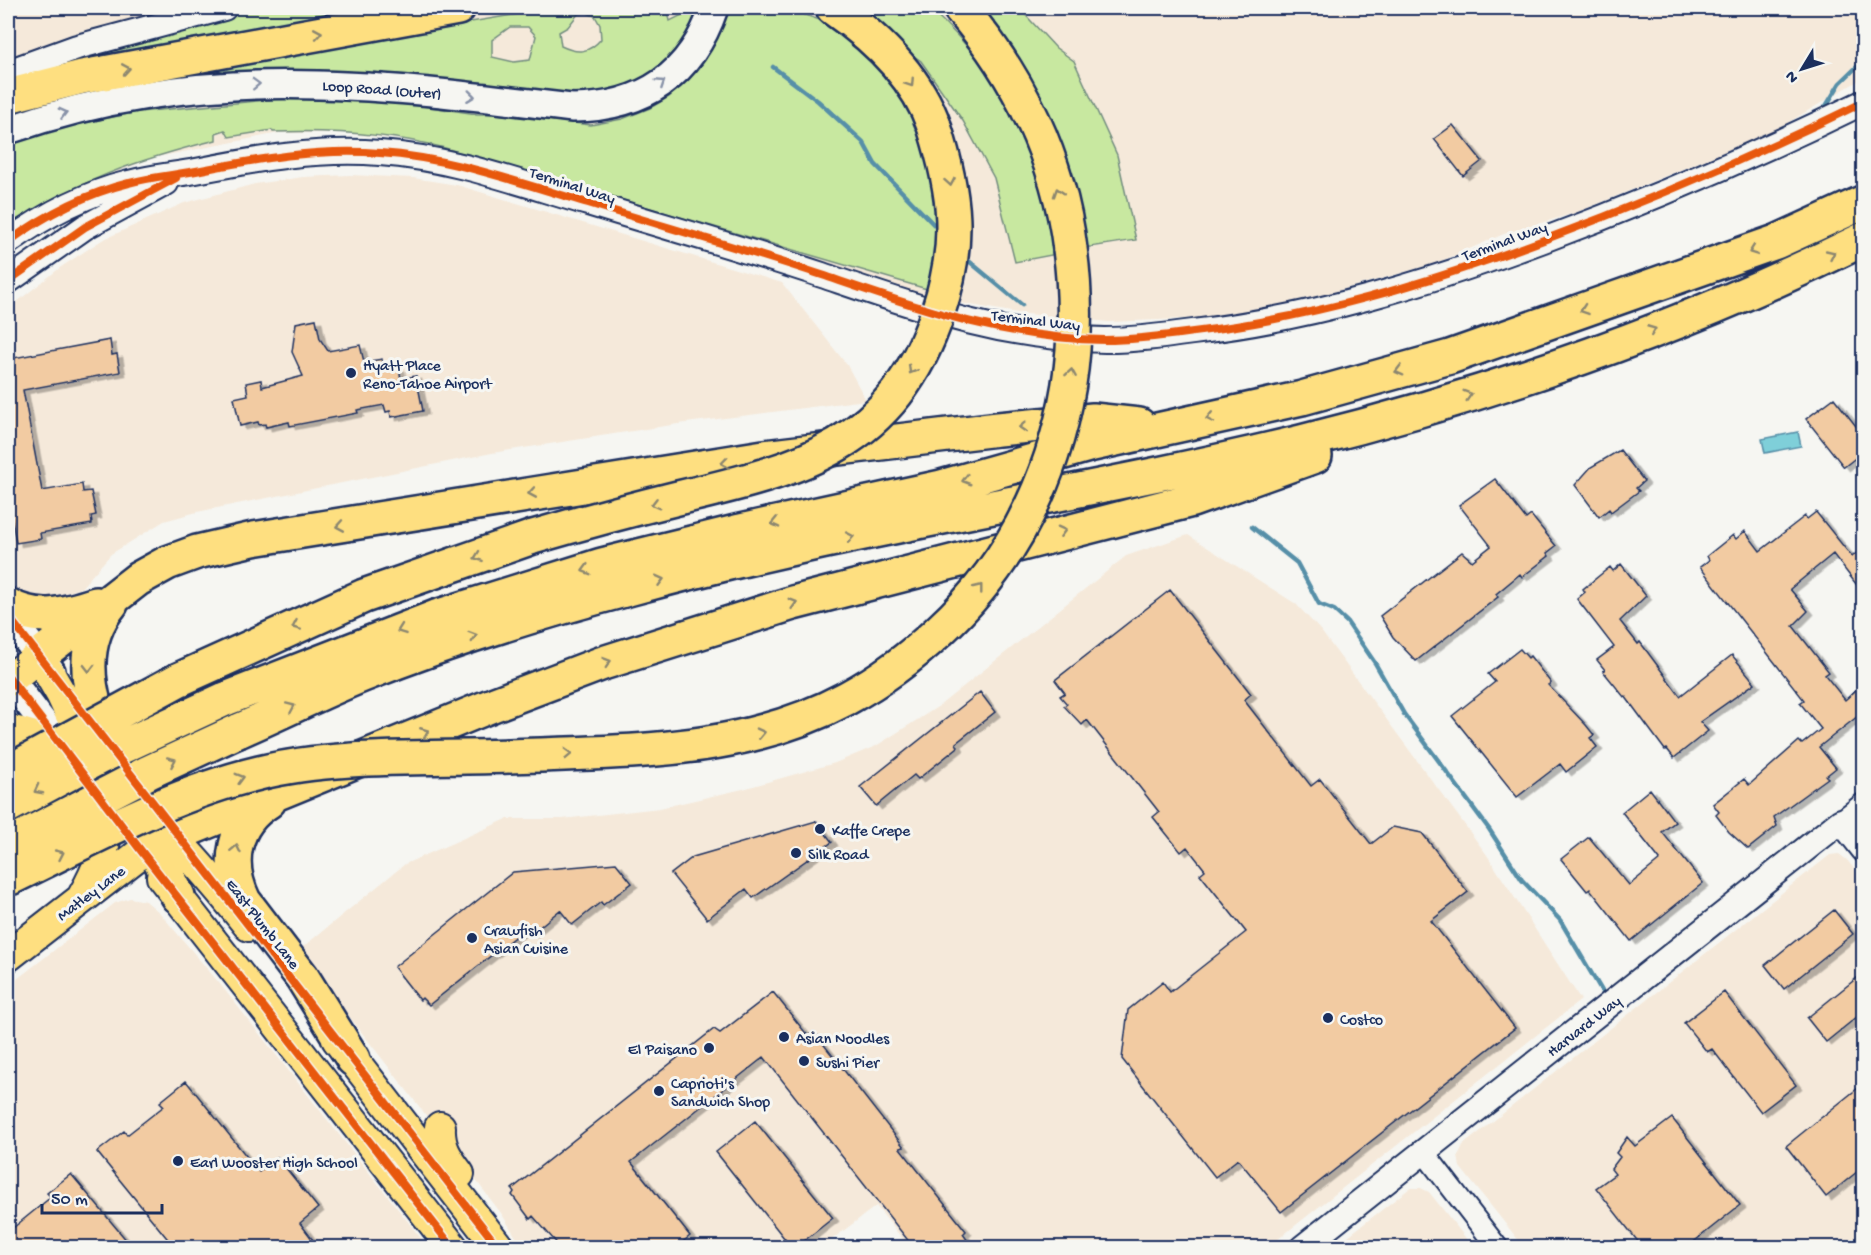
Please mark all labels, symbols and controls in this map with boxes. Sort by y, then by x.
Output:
one-way arrow [312,27,322,40]
north arrow [1772,39,1832,99]
one-way arrow [121,63,130,75]
text: N [1782,66,1804,86]
one-way arrow [903,76,914,87]
one-way arrow [251,78,260,90]
street label: Loop Road (Outer) [321,78,442,105]
one-way arrow [654,79,665,90]
one-way arrow [467,89,476,101]
one-way arrow [58,107,68,120]
street label: Terminal Way [526,164,617,210]
one-way arrow [943,177,956,187]
one-way arrow [1053,187,1065,198]
street label: Terminal Way [1459,219,1550,268]
one-way arrow [1748,243,1758,256]
one-way arrow [1825,249,1836,261]
one-way arrow [1579,303,1590,316]
street label: Terminal Way [989,307,1081,337]
one-way arrow [1646,325,1657,337]
place label: Hyatt Place Reno-Tahoe Airport [363,358,493,395]
one-way arrow [908,364,919,374]
one-way arrow [1394,364,1405,376]
marker: Hyatt Place Reno-Tahoe Airport [344,366,358,380]
one-way arrow [1065,369,1077,378]
one-way arrow [1462,390,1473,402]
one-way arrow [1205,411,1215,424]
one-way arrow [1018,421,1027,434]
one-way arrow [720,456,729,468]
one-way arrow [961,473,971,485]
one-way arrow [528,486,538,499]
one-way arrow [650,496,660,509]
one-way arrow [771,515,781,528]
one-way arrow [335,519,345,531]
one-way arrow [1057,526,1067,539]
one-way arrow [844,531,854,544]
one-way arrow [473,549,484,562]
one-way arrow [581,563,592,575]
one-way arrow [654,575,664,588]
one-way arrow [972,584,983,595]
one-way arrow [787,598,798,610]
one-way arrow [292,619,303,631]
one-way arrow [396,623,407,635]
one-way arrow [467,631,478,643]
one-way arrow [601,656,612,669]
one-way arrow [83,663,95,672]
one-way arrow [285,703,296,715]
one-way arrow [419,727,430,739]
one-way arrow [756,727,766,740]
one-way arrow [563,747,572,760]
one-way arrow [165,757,176,769]
one-way arrow [234,773,245,785]
one-way arrow [33,782,44,794]
marker: Kaffe Crepe [813,822,827,836]
place label: Kaffe Crepe [832,823,911,842]
one-way arrow [228,844,241,854]
marker: Silk Road [789,846,803,860]
place label: Silk Road [808,847,870,866]
one-way arrow [54,849,65,861]
street label: Matley Lane [54,863,131,927]
street label: East Plumb Lane [220,876,303,975]
place label: Crawfish Asian Cuisine [484,923,569,960]
marker: Crawfish Asian Cuisine [465,931,479,945]
street label: Harvard Way [1544,993,1626,1063]
marker: Costco [1321,1011,1335,1025]
place label: Costco [1340,1012,1383,1031]
marker: Asian Noodles [777,1030,791,1044]
place label: Asian Noodles [796,1031,890,1050]
marker: El Paisano [702,1041,716,1055]
place label: El Paisano [628,1042,697,1061]
marker: Sushi Pier [797,1054,811,1068]
place label: Sushi Pier [816,1055,880,1074]
place label: Caprioti's Sandwich Shop [671,1076,770,1113]
marker: Caprioti's Sandwich Shop [652,1084,666,1098]
marker: Earl Wooster High School [171,1154,185,1168]
place label: Earl Wooster High School [190,1155,358,1174]
scale bar [42,1177,162,1215]
text: 50 m [51,1190,88,1211]

